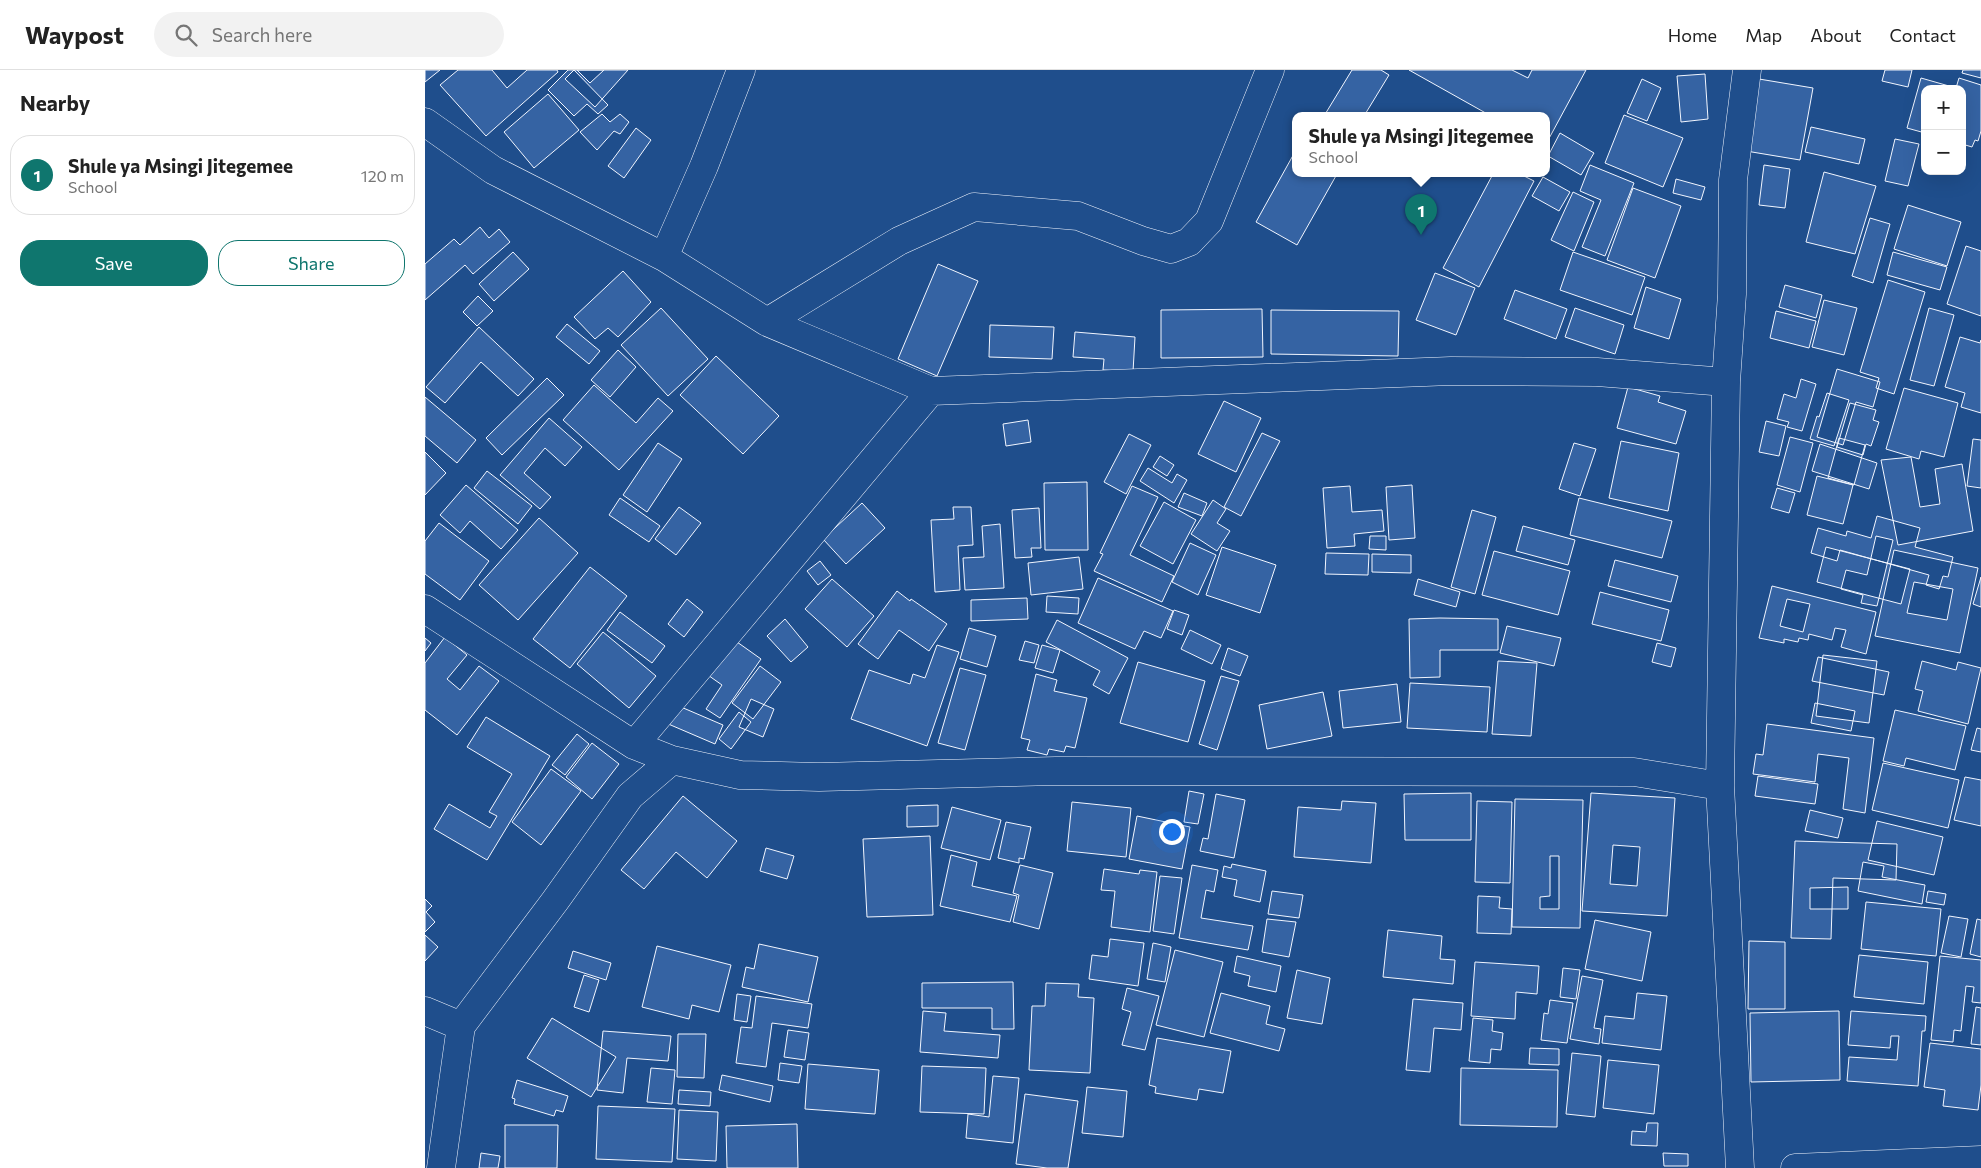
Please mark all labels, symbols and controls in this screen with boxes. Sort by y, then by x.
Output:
search box [154,12,504,57]
text: Waypost [25,20,124,49]
icon: search [172,21,200,49]
text: Search here [212,23,312,46]
text: Home [1668,24,1717,46]
text: Map [1745,24,1782,46]
text: About [1810,24,1862,46]
text: Contact [1890,24,1956,46]
map controls [1921,85,1966,175]
button: + [1921,85,1966,130]
text: Nearby [20,90,90,115]
popup [1292,112,1550,177]
text: Shule ya Msingi Jitegemee [1309,124,1533,147]
button: − [1921,130,1966,175]
text: School [1309,147,1358,166]
text: Shule ya Msingi Jitegemee [68,154,293,177]
text: 1 [33,166,41,185]
text: 120 m [361,166,404,185]
text: School [68,177,118,196]
pin: 1 [1405,194,1437,235]
button: Save [20,240,208,286]
button: Share [218,240,405,286]
your location [1159,819,1185,845]

